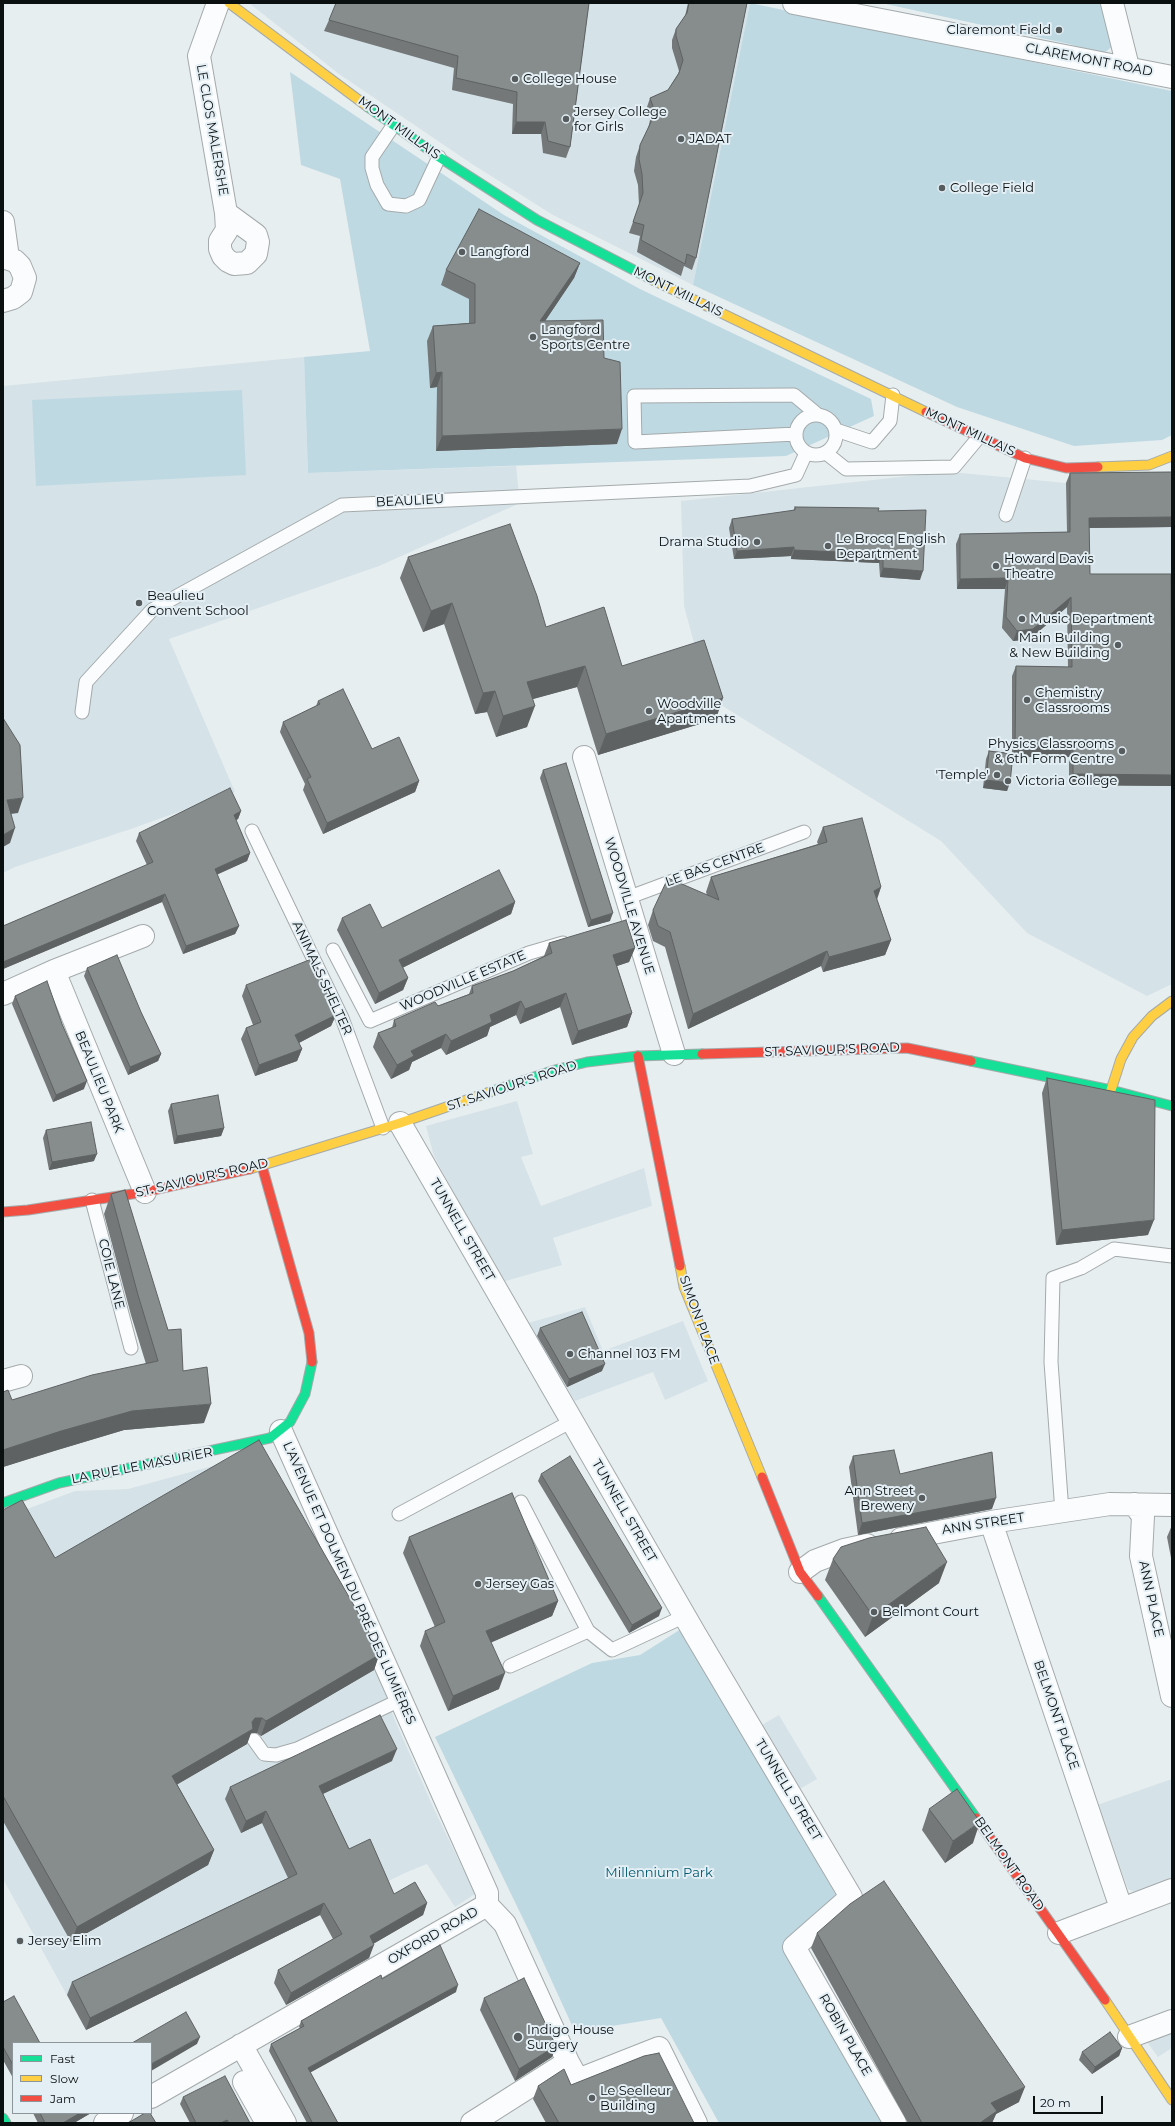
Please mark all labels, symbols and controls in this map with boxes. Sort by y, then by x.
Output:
place label: Claremont Field [946,22,1051,38]
marker: Claremont Field [1054,25,1064,35]
street label: CLAREMONT ROAD [1024,40,1154,80]
street label: LE CLOS MALERSHE [193,63,231,197]
place label: College House [523,71,617,87]
marker: College House [510,74,520,84]
street label: MONT MILLAIS [355,93,443,163]
place label: Jersey College for Girls [574,104,667,135]
marker: Jersey College for Girls [561,114,571,124]
place label: JADAT [689,131,732,147]
marker: JADAT [676,134,686,144]
place label: College Field [950,180,1034,196]
marker: College Field [937,183,947,193]
place label: Langford [470,244,529,260]
marker: Langford [457,247,467,257]
street label: MONT MILLAIS [631,264,725,320]
place label: Langford Sports Centre [541,322,630,353]
marker: Langford Sports Centre [528,332,538,342]
street label: MONT MILLAIS [922,404,1018,460]
street label: BEAULIEU [375,491,445,511]
place label: Le Brocq English Department [836,531,946,562]
place label: Drama Studio [659,534,749,550]
marker: Drama Studio [752,537,762,547]
marker: Le Brocq English Department [823,541,833,551]
place label: Howard Davis Theatre [1004,551,1094,582]
marker: Howard Davis Theatre [991,561,1001,571]
place label: Beaulieu Convent School [147,588,249,619]
marker: Beaulieu Convent School [134,598,144,608]
place label: Music Department [1030,611,1153,627]
marker: Music Department [1017,614,1027,624]
place label: Main Building & New Building [1009,630,1110,661]
marker: Main Building & New Building [1113,640,1123,650]
place label: Chemistry Classrooms [1035,685,1110,716]
marker: Chemistry Classrooms [1022,695,1032,705]
place label: Woodville Apartments [657,696,736,727]
marker: Woodville Apartments [644,706,654,716]
place label: Physics Classrooms & 6th Form Centre [988,736,1114,767]
marker: Physics Classrooms & 6th Form Centre [1117,746,1127,756]
place label: 'Temple' [935,767,989,783]
marker: 'Temple' [992,770,1002,780]
place label: Victoria College [1016,773,1117,789]
marker: Victoria College [1003,776,1013,786]
street label: WOODVILLE AVENUE [601,836,657,976]
street label: LE BAS CENTRE [663,840,767,890]
street label: ANIMALS SHELTER [289,919,355,1037]
street label: WOODVILLE ESTATE [398,947,528,1015]
street label: BEAULIEU PARK [71,1029,127,1135]
street label: ST. SAVIOUR'S ROAD [764,1040,900,1060]
street label: ST. SAVIOUR'S ROAD [445,1058,579,1114]
street label: ST. SAVIOUR'S ROAD [134,1155,270,1201]
street label: TUNNELL STREET [426,1176,498,1284]
street label: COIE LANE [95,1237,127,1311]
street label: SIMON PLACE [676,1274,722,1366]
place label: Channel 103 FM [578,1346,681,1362]
marker: Channel 103 FM [565,1349,575,1359]
street label: L'AVENUE ET DOLMEN DU PRÉ DES LUMIÈRES [279,1439,419,1727]
street label: LA RUE LE MASURIER [70,1445,214,1487]
street label: TUNNELL STREET [588,1457,660,1565]
place label: Ann Street Brewery [844,1483,914,1514]
marker: Ann Street Brewery [917,1493,927,1503]
street label: ANN STREET [941,1510,1025,1538]
street label: ANN PLACE [1135,1559,1167,1639]
place label: Jersey Gas [486,1576,554,1592]
marker: Jersey Gas [473,1579,483,1589]
place label: Belmont Court [882,1604,979,1620]
marker: Belmont Court [869,1607,879,1617]
street label: BELMONT PLACE [1030,1658,1082,1772]
street label: TUNNELL STREET [752,1736,824,1844]
street label: BELMONT ROAD [971,1814,1047,1914]
park label: Millennium Park [605,1865,713,1881]
street label: OXFORD ROAD [385,1904,481,1968]
place label: Jersey Elim [28,1933,102,1949]
marker: Jersey Elim [15,1936,25,1946]
street label: ROBIN PLACE [815,1991,875,2079]
place label: Indigo House Surgery [527,2022,614,2053]
marker: Indigo House Surgery [512,2031,524,2043]
legend [12,2042,152,2114]
text: Fast [50,2051,75,2066]
text: Slow [50,2071,79,2086]
place label: Le Seelleur Building [600,2083,671,2114]
scale bar [1035,2088,1105,2114]
text: Jam [50,2091,76,2106]
marker: Le Seelleur Building [587,2093,597,2103]
text: 20 m [1040,2095,1071,2110]

